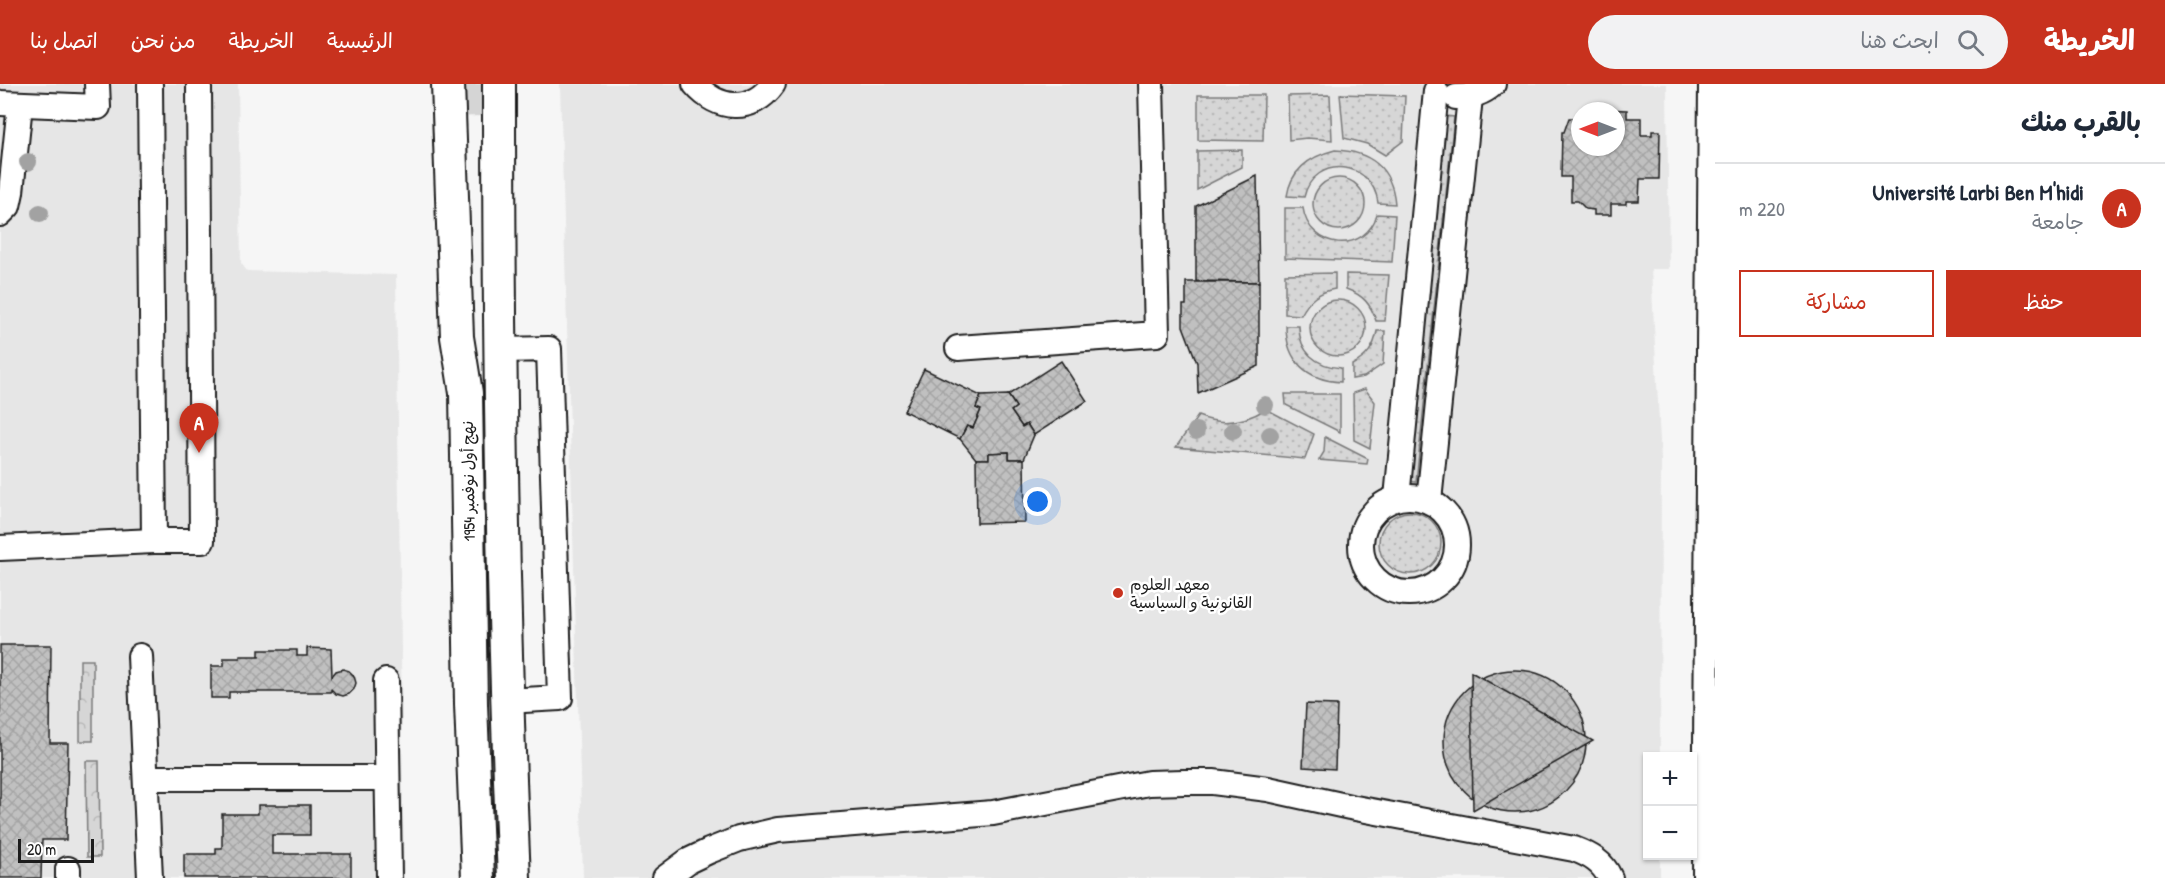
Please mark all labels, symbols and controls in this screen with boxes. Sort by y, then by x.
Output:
search box [1588,15,2008,69]
text: الخريطة [2044,21,2135,59]
text: ابحث هنا [1860,25,1939,55]
text: اتصل بنا [30,26,98,55]
text: من نحن [131,26,195,55]
text: الخريطة [228,26,294,55]
text: الرئيسية [327,26,393,55]
icon: search [1954,26,1987,59]
north arrow [1571,102,1625,156]
text: بالقرب منك [2021,104,2141,139]
text: Université Larbi Ben M'hidi [1873,177,2084,207]
text: 220 m [1739,195,1785,222]
text: A [2117,195,2126,222]
text: جامعة [2032,208,2084,235]
button: مشاركة [1739,270,1934,337]
button: حفظ [1946,270,2141,337]
pin: A [180,404,218,453]
street label: نهج أول نوفمبر 1954 [456,421,480,541]
your location [1023,487,1052,516]
place label: معهد العلوم القانونية و السياسية [1130,573,1252,613]
marker: معهد العلوم القانونية و السياسية [1111,586,1125,600]
map controls [1643,752,1697,860]
button: + [1643,752,1697,806]
button: − [1643,806,1697,860]
scale bar [18,836,94,864]
text: 20 m [27,838,56,860]

